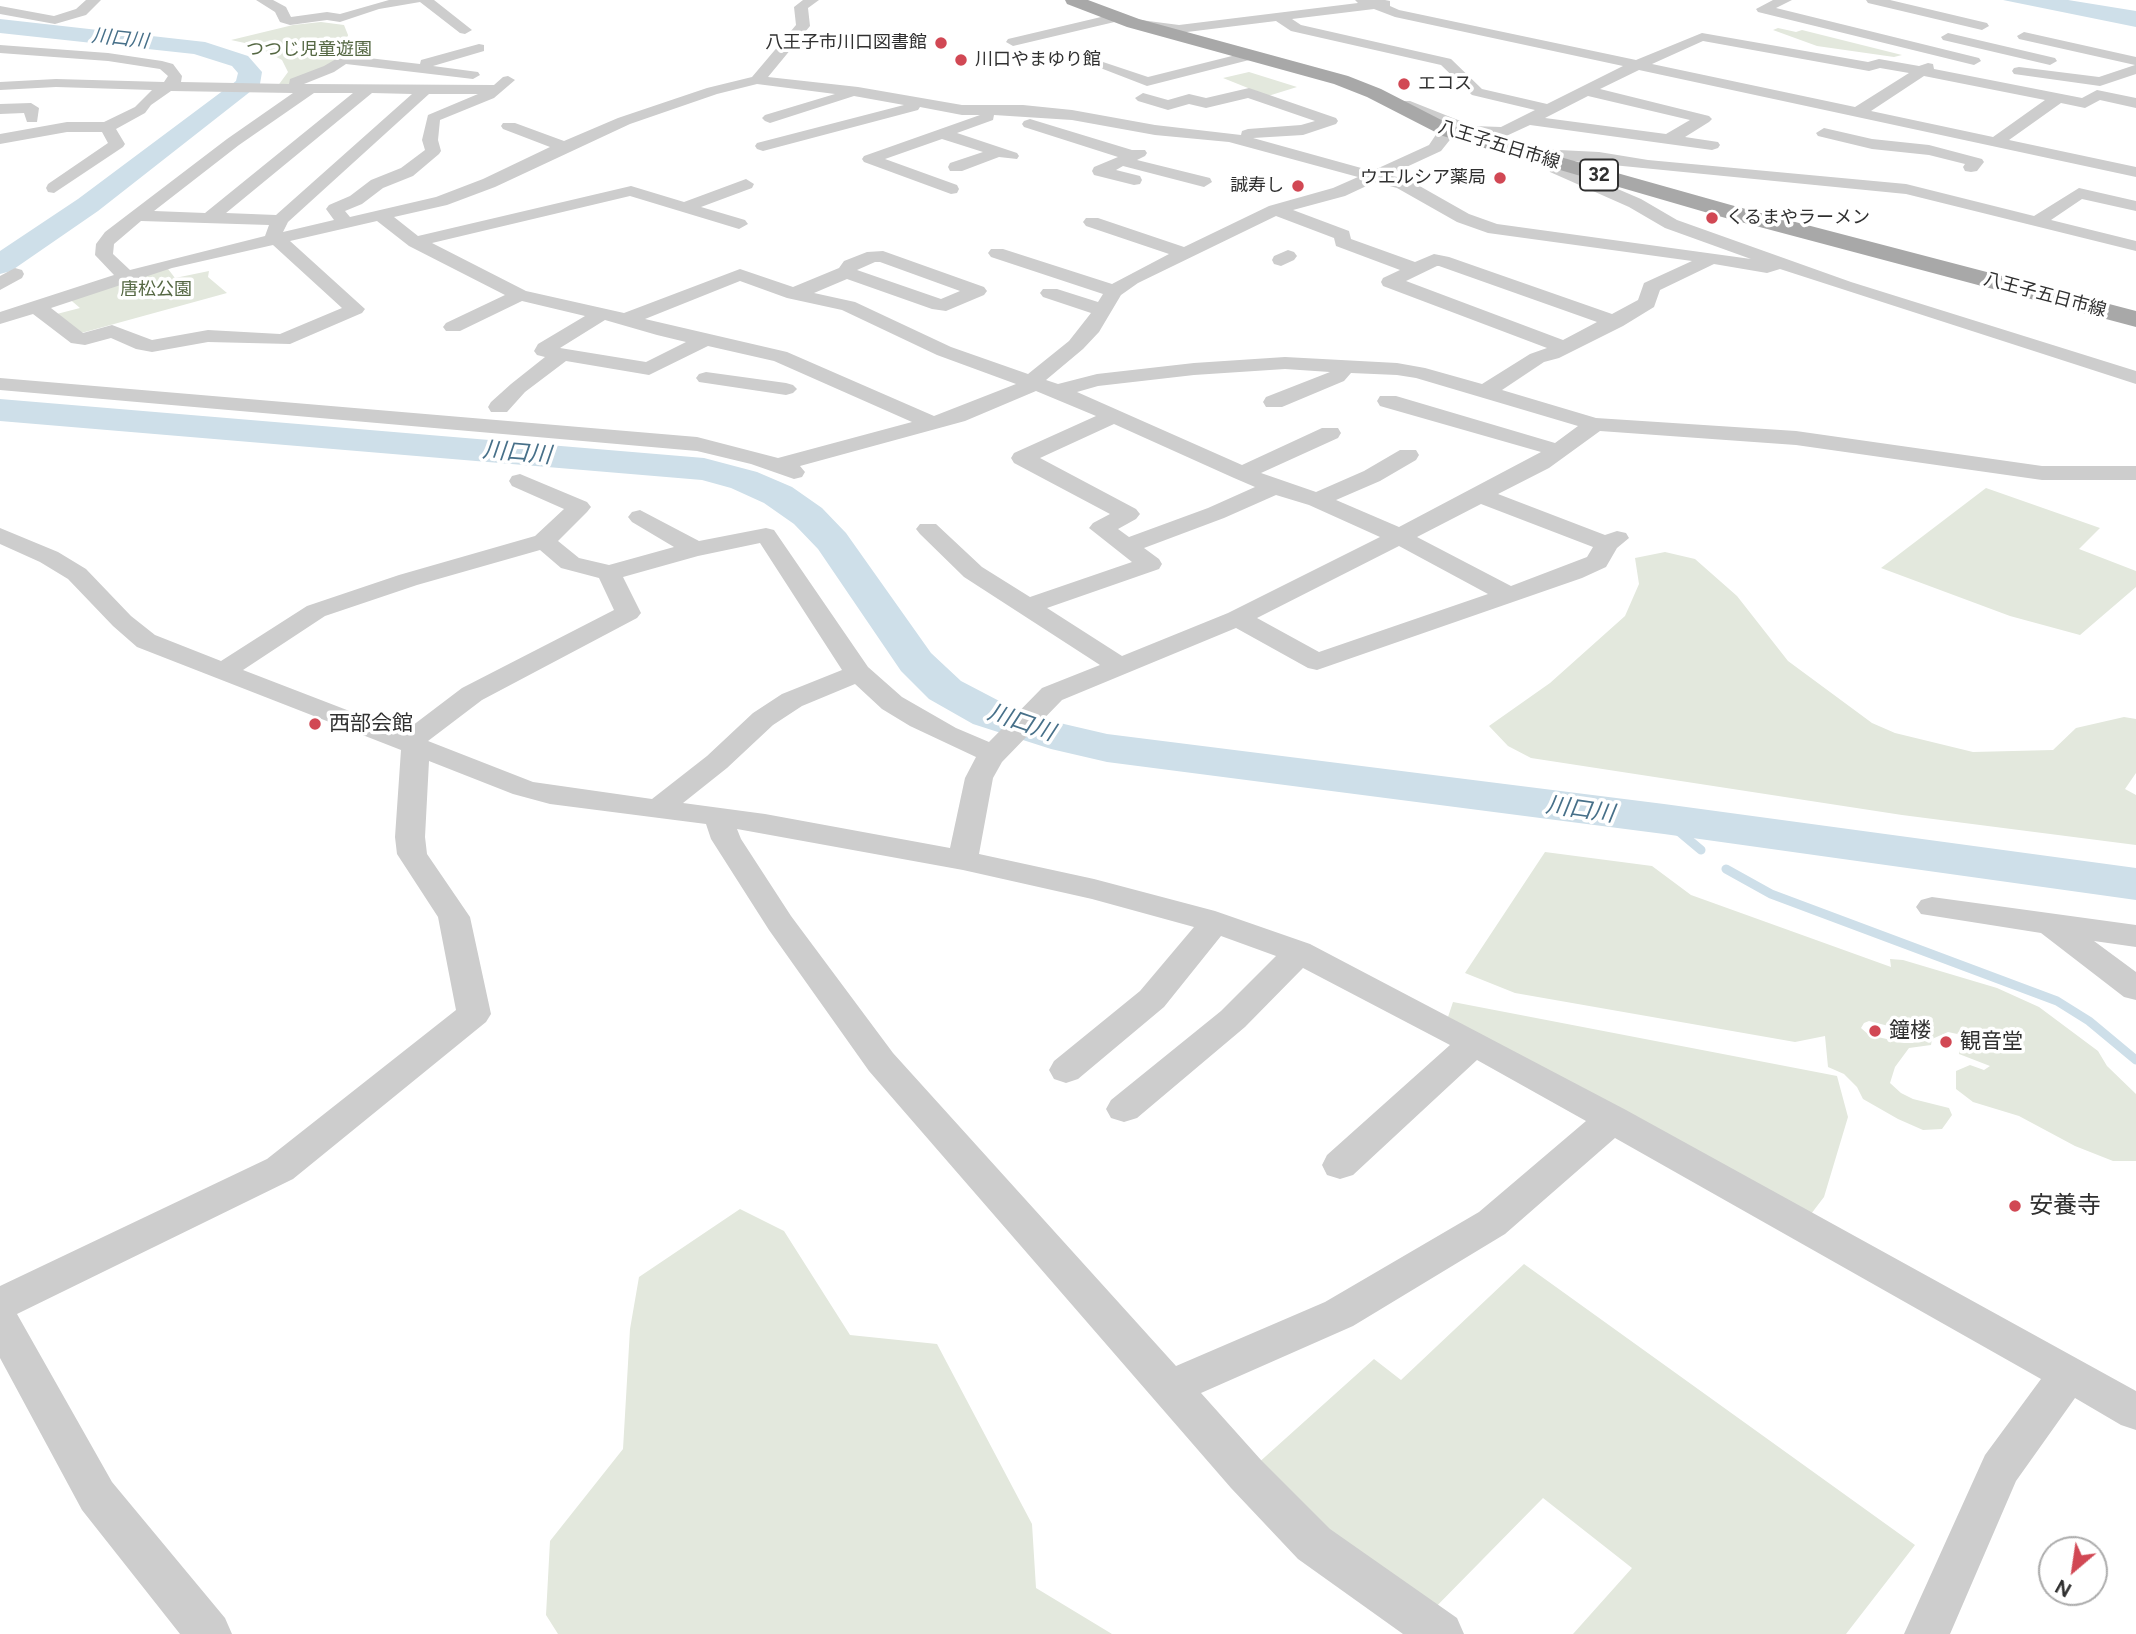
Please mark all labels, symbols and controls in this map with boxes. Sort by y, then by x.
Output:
water label: 川口川 [90,25,150,53]
place label: 八王子市川口図書館 [765,32,927,54]
marker: 八王子市川口図書館 [933,35,949,51]
park label: つつじ児童遊園 [246,39,372,61]
place label: 川口やまゆり館 [975,49,1101,71]
marker: 川口やまゆり館 [953,52,969,68]
place label: エコス [1418,73,1472,95]
marker: エコス [1396,76,1412,92]
street label: 八王子五日市線 [1436,116,1562,174]
road number: 32 [1580,160,1618,190]
place label: ウエルシア薬局 [1360,167,1486,189]
marker: ウエルシア薬局 [1492,170,1508,186]
place label: 誠寿し [1230,175,1284,197]
marker: 誠寿し [1290,178,1306,194]
place label: くるまやラーメン [1726,207,1870,229]
marker: くるまやラーメン [1704,210,1720,226]
street label: 八王子五日市線 [1981,268,2109,322]
park label: 唐松公園 [120,279,192,301]
water label: 川口川 [481,436,553,470]
water label: 川口川 [984,699,1058,747]
place label: 西部会館 [329,711,413,737]
marker: 西部会館 [307,716,323,732]
water label: 川口川 [1544,792,1616,828]
place label: 鐘楼 [1889,1018,1931,1044]
marker: 鐘楼 [1867,1023,1883,1039]
place label: 観音堂 [1960,1029,2023,1055]
marker: 観音堂 [1938,1034,1954,1050]
place label: 安養寺 [2029,1192,2101,1220]
marker: 安養寺 [2007,1198,2023,1214]
north arrow [2038,1536,2108,1606]
text: N [2052,1574,2076,1602]

